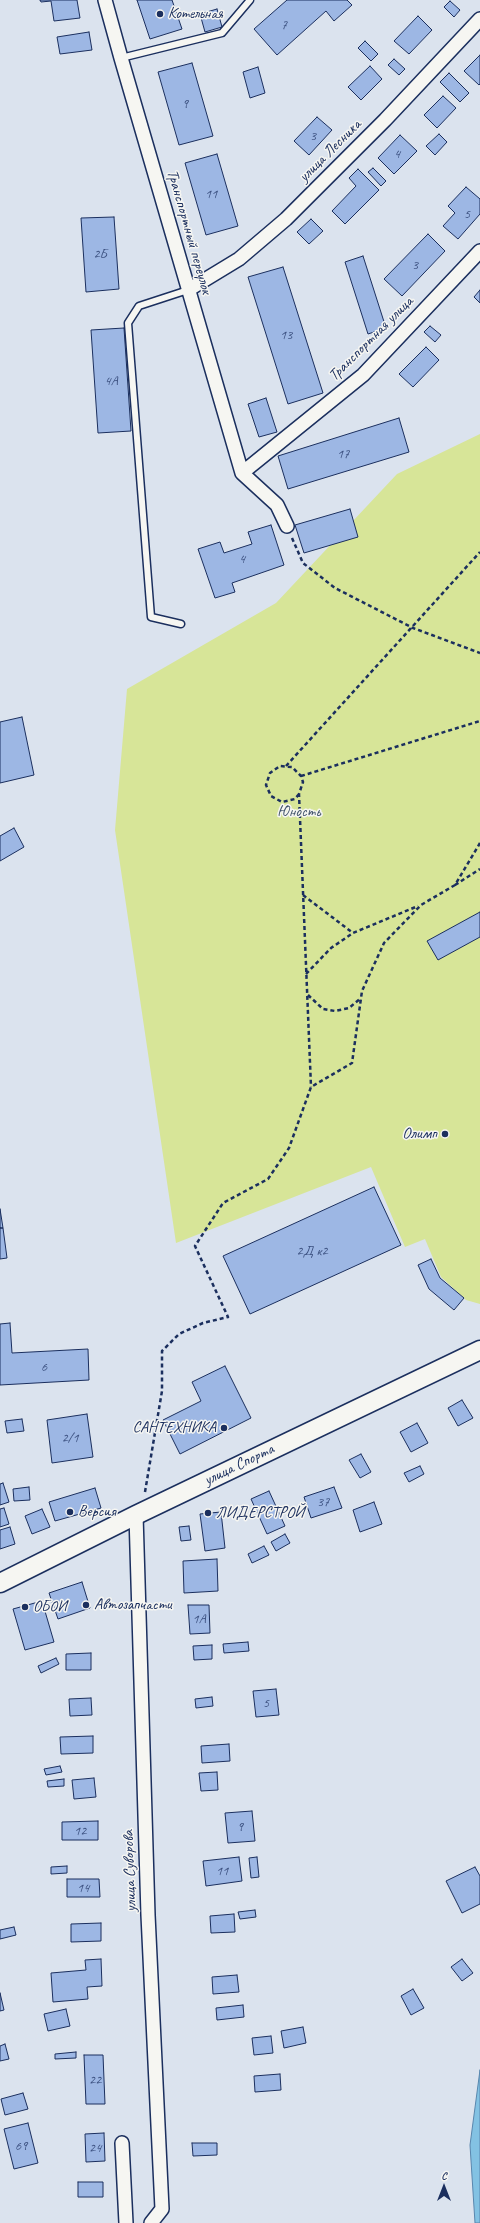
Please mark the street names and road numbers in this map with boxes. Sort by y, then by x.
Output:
street label: улица Лесника [295,116,365,186]
street label: Транспортный переулок [162,168,216,296]
street label: Транспортная улица [325,293,417,385]
street label: улица Спорта [201,1440,277,1490]
street label: улица Суворова [119,1830,141,1912]

